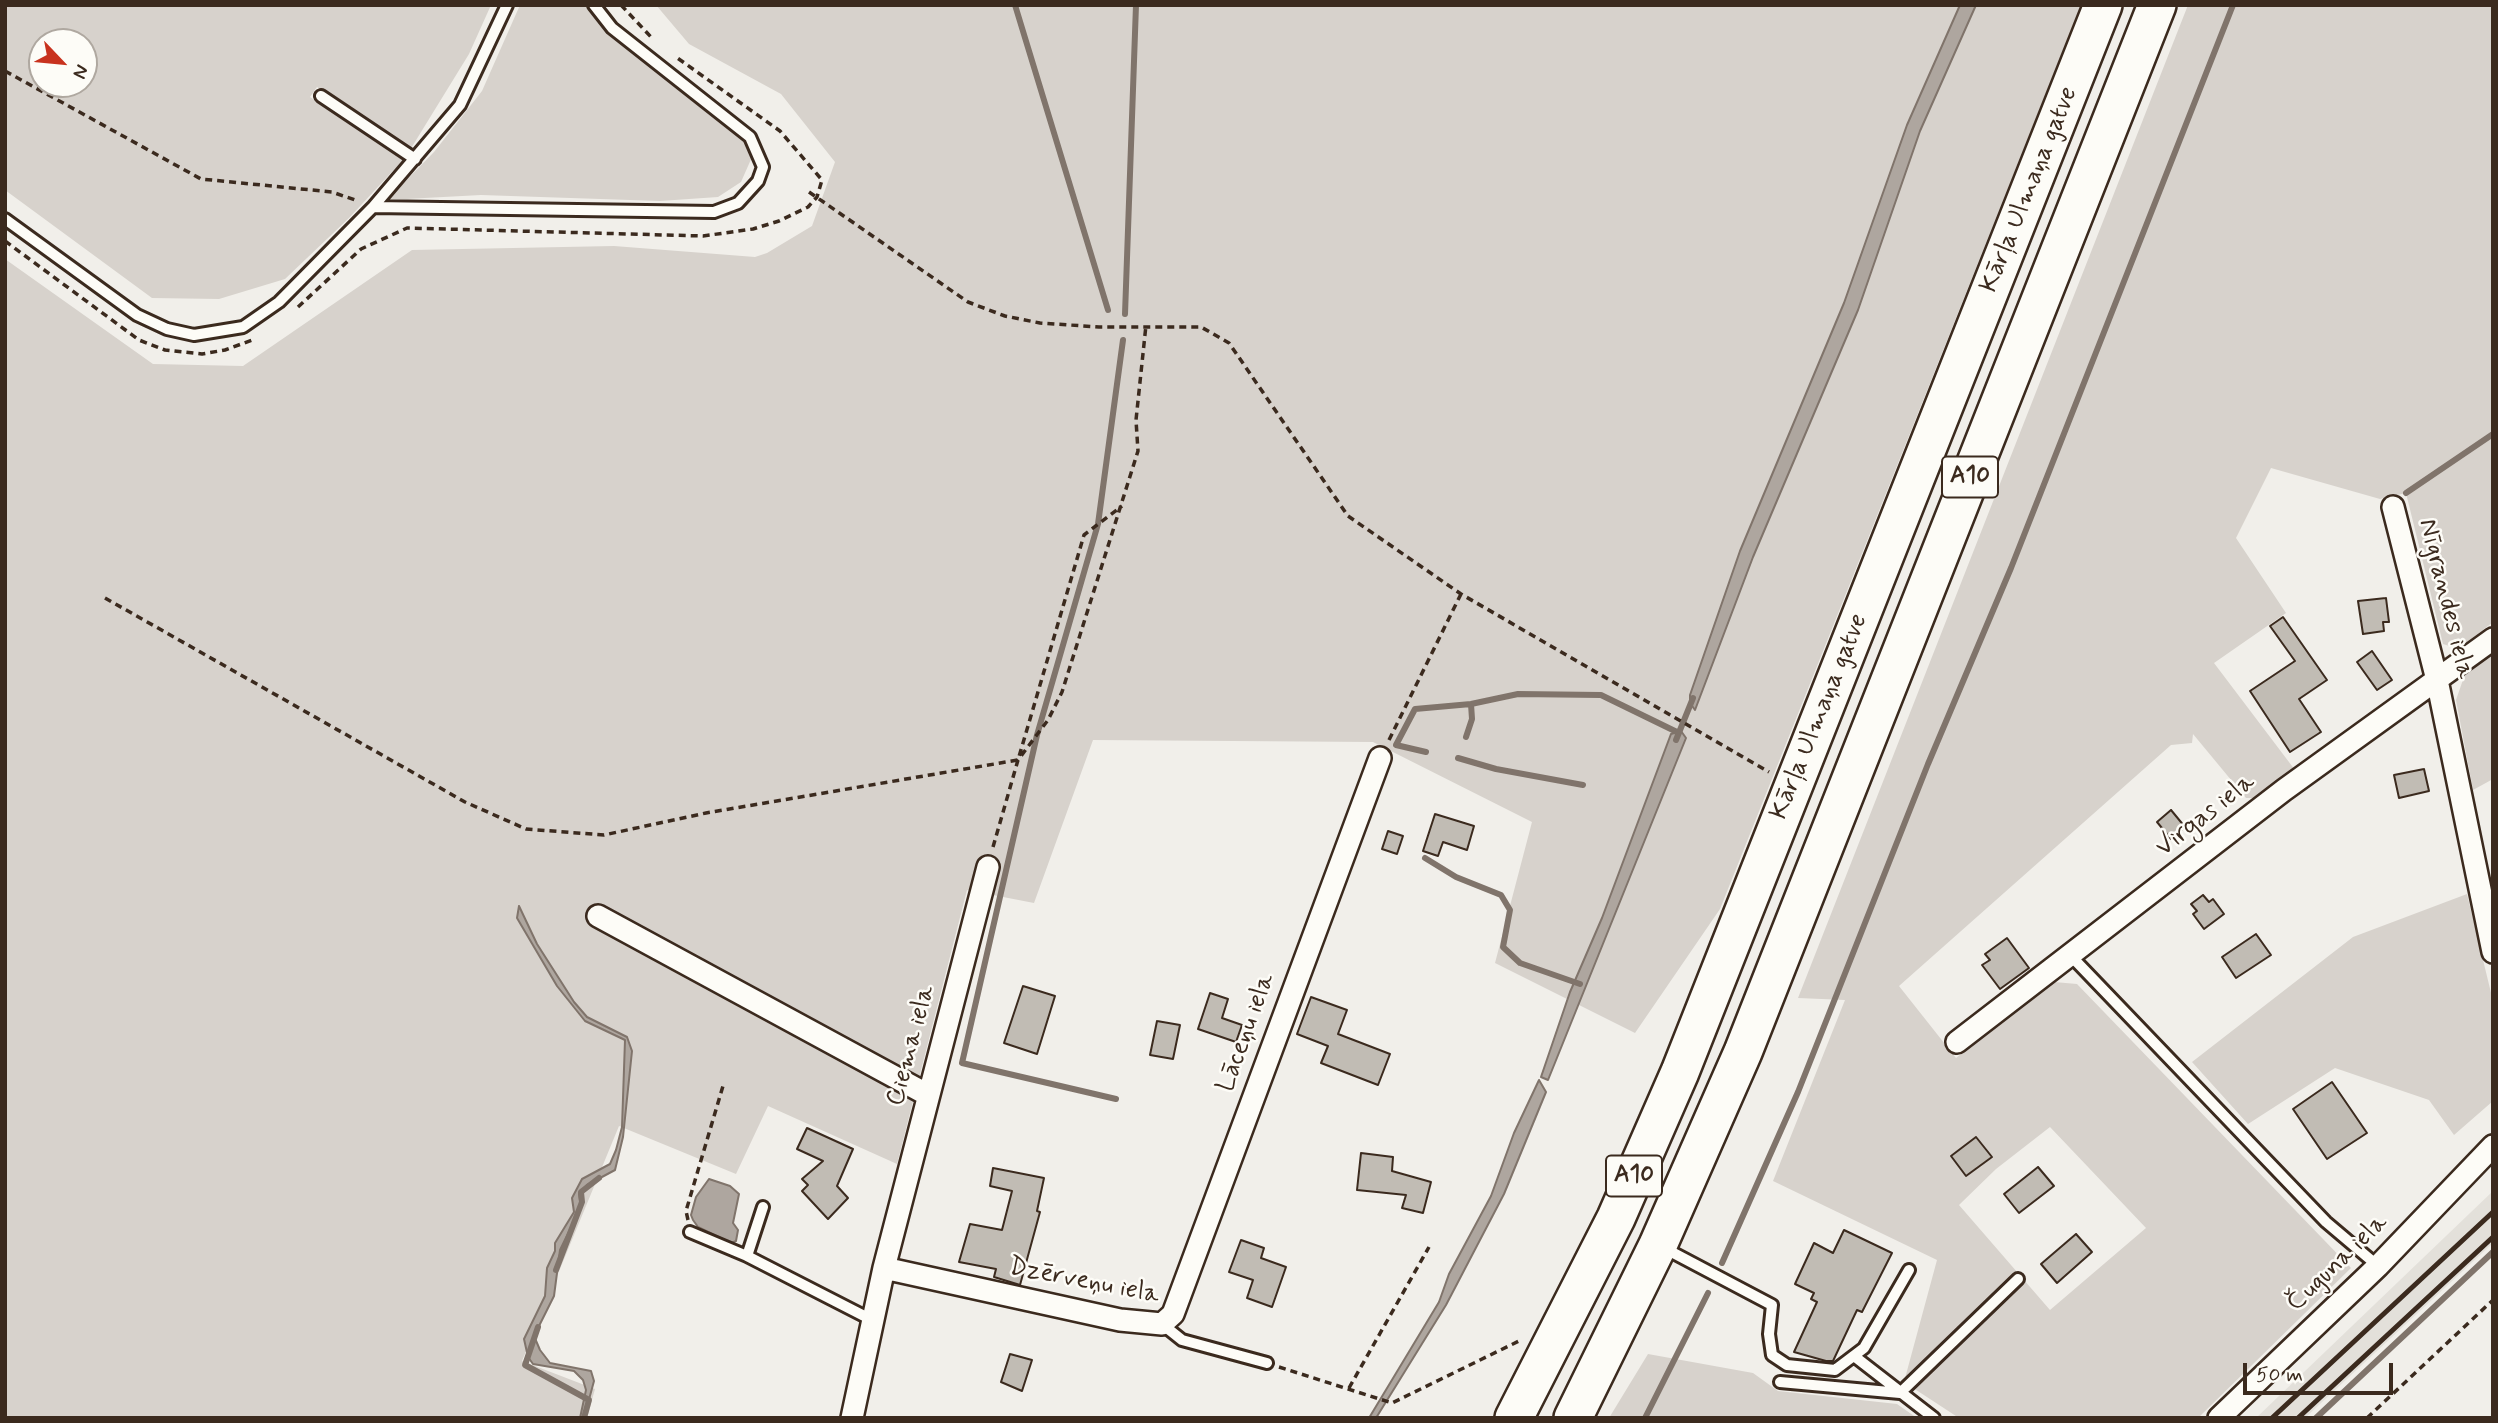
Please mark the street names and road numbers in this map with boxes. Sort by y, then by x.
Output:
street label: Kārļa Ulmaņa gatve [1974,82,2086,298]
road number: A10 [1942,456,1998,498]
street label: Nīgrandes iela [2410,516,2480,682]
street label: Kārļa Ulmaņa gatve [1764,609,1876,825]
street label: Virgas iela [2150,768,2262,864]
street label: Lāceņu iela [1211,970,1283,1096]
street label: Ciema iela [881,982,943,1110]
road number: A10 [1606,1156,1662,1196]
street label: Čuguna iela [2281,1208,2395,1320]
street label: Dzērveņu iela [1006,1252,1162,1312]

